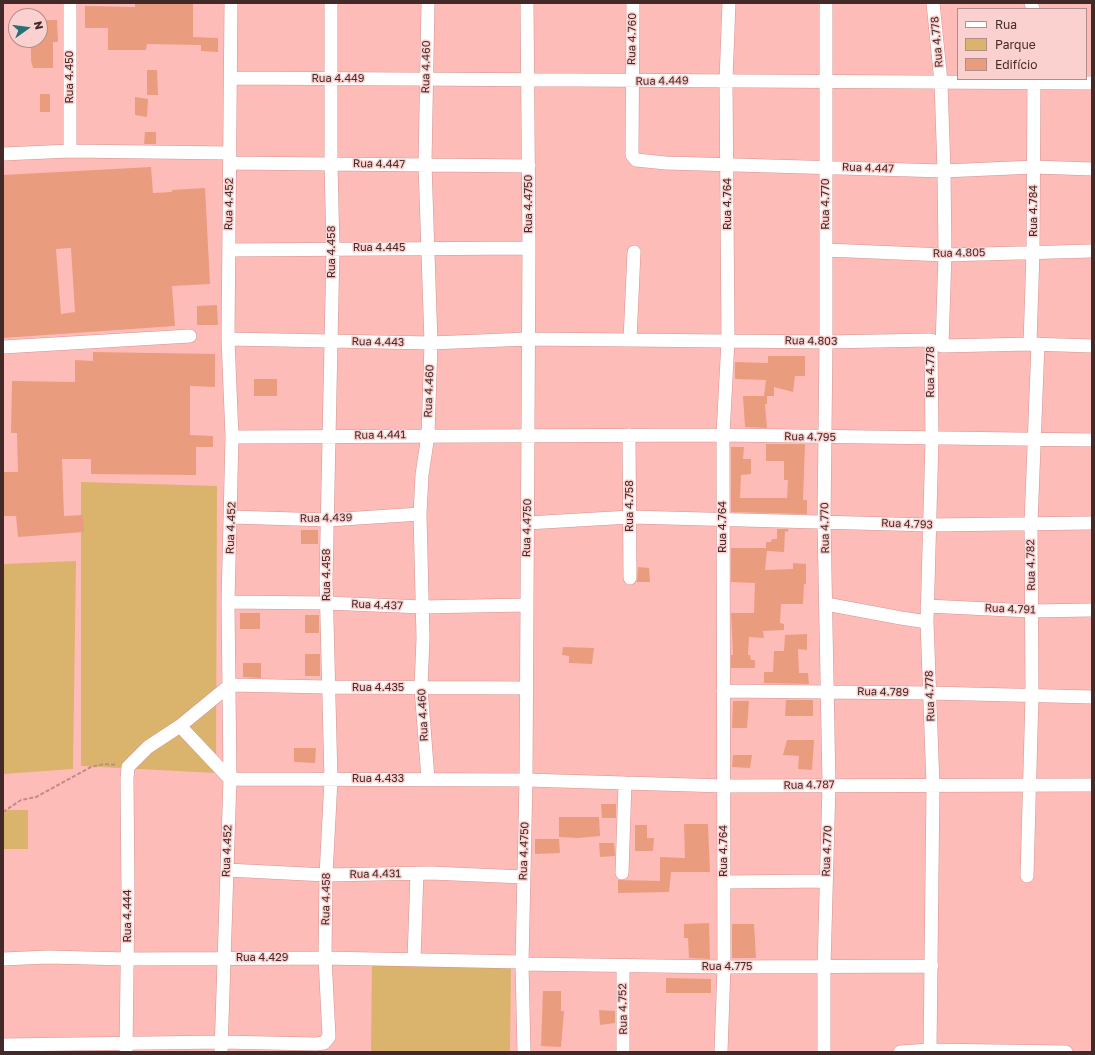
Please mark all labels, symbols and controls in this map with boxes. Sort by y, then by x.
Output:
north arrow [8,8,48,48]
legend [957,8,1087,80]
street label: Rua 4.760 [625,13,639,65]
street label: Rua 4.778 [928,16,946,68]
text: Rua [995,17,1017,32]
text: N [32,20,46,31]
text: Parque [995,37,1036,52]
street label: Rua 4.460 [419,40,433,94]
street label: Rua 4.450 [63,51,77,103]
text: Edifício [995,57,1037,72]
street label: Rua 4.449 [312,72,364,86]
street label: Rua 4.449 [635,74,689,88]
street label: Rua 4.447 [353,157,405,171]
street label: Rua 4.447 [842,160,894,176]
street label: Rua 4.4750 [522,175,536,233]
street label: Rua 4.452 [222,178,236,230]
street label: Rua 4.764 [721,178,735,230]
street label: Rua 4.770 [819,178,833,230]
street label: Rua 4.784 [1027,185,1041,237]
street label: Rua 4.458 [325,226,339,278]
street label: Rua 4.445 [353,241,405,255]
street label: Rua 4.805 [932,246,986,260]
street label: Rua 4.803 [784,334,838,348]
street label: Rua 4.443 [352,335,404,349]
street label: Rua 4.778 [924,346,938,398]
street label: Rua 4.460 [421,364,437,418]
street label: Rua 4.441 [354,428,406,442]
street label: Rua 4.795 [784,430,836,444]
street label: Rua 4.758 [623,480,637,532]
street label: Rua 4.4750 [520,499,534,557]
street label: Rua 4.764 [716,501,730,553]
street label: Rua 4.452 [223,502,239,554]
street label: Rua 4.770 [818,502,832,554]
street label: Rua 4.439 [300,511,352,525]
street label: Rua 4.793 [881,516,933,532]
street label: Rua 4.782 [1024,539,1038,591]
street label: Rua 4.458 [320,549,334,601]
street label: Rua 4.437 [351,597,403,613]
street label: Rua 4.791 [984,602,1036,616]
street label: Rua 4.778 [923,670,937,722]
street label: Rua 4.435 [352,681,404,695]
street label: Rua 4.789 [857,685,909,699]
street label: Rua 4.460 [415,688,431,742]
street label: Rua 4.433 [352,772,404,786]
street label: Rua 4.787 [783,778,835,792]
street label: Rua 4.4750 [516,821,532,881]
street label: Rua 4.452 [219,825,235,877]
street label: Rua 4.764 [717,825,731,877]
street label: Rua 4.770 [820,825,834,877]
street label: Rua 4.431 [349,867,401,881]
street label: Rua 4.458 [319,873,333,925]
street label: Rua 4.444 [121,889,135,943]
street label: Rua 4.429 [236,951,288,965]
street label: Rua 4.775 [702,960,752,974]
street label: Rua 4.752 [616,983,630,1035]

